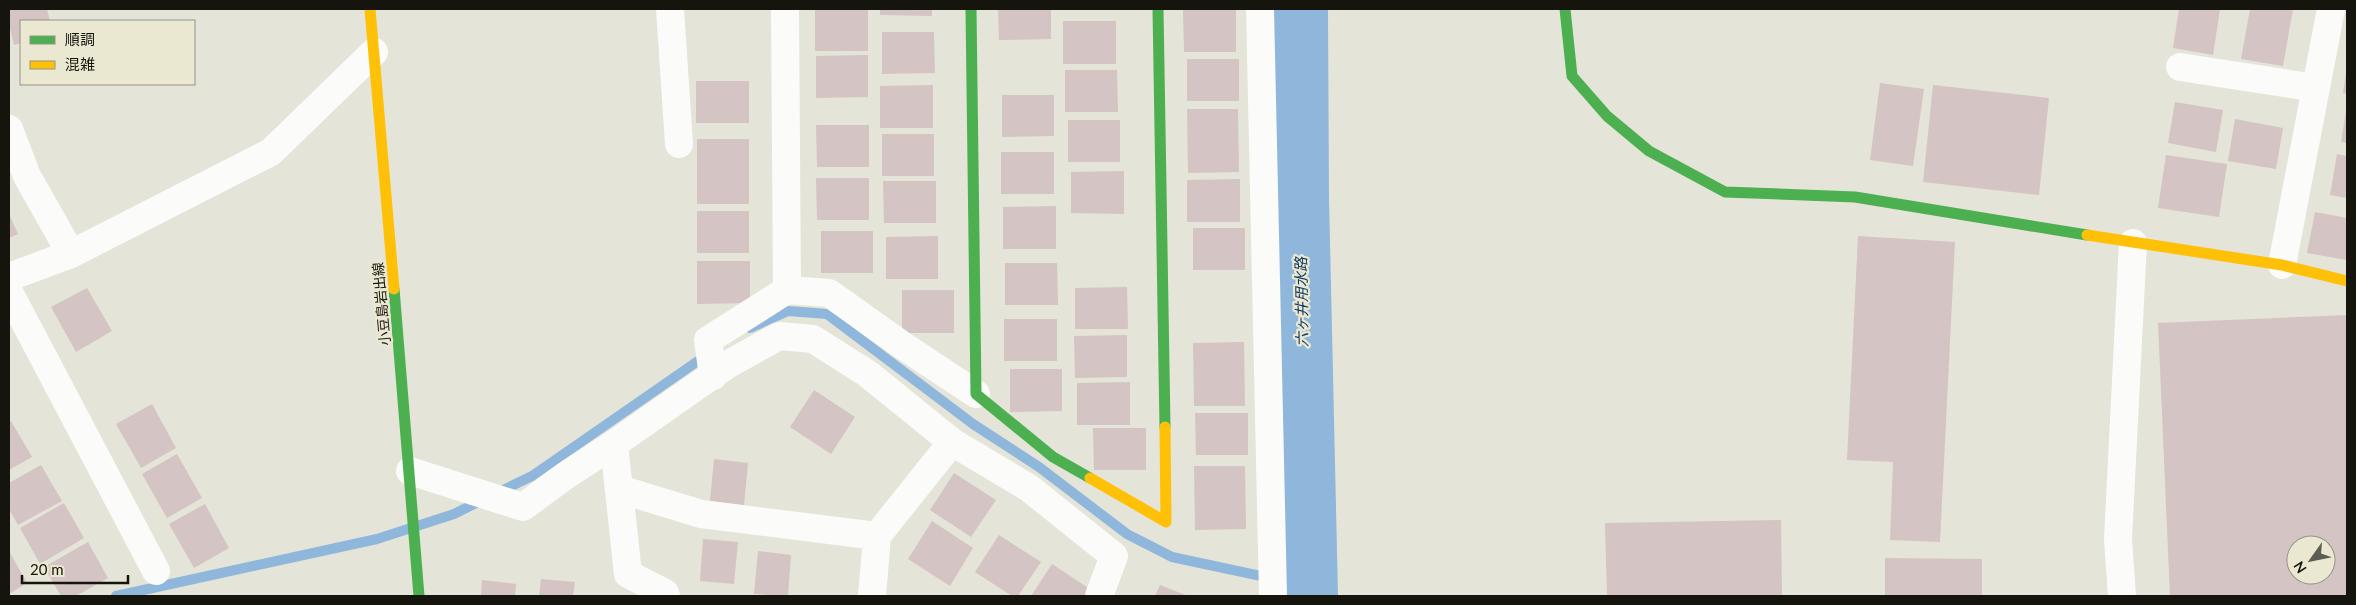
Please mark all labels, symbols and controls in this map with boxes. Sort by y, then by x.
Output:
legend [20,20,195,85]
text: 順調 [65,30,95,48]
text: 混雑 [65,55,95,73]
water label: 六ヶ井用水路 [1291,255,1311,347]
street label: 小豆島岩出線 [369,261,393,347]
north arrow [2286,535,2336,585]
scale bar [22,552,129,584]
text: N [2290,558,2310,577]
text: 20 m [30,560,64,578]

